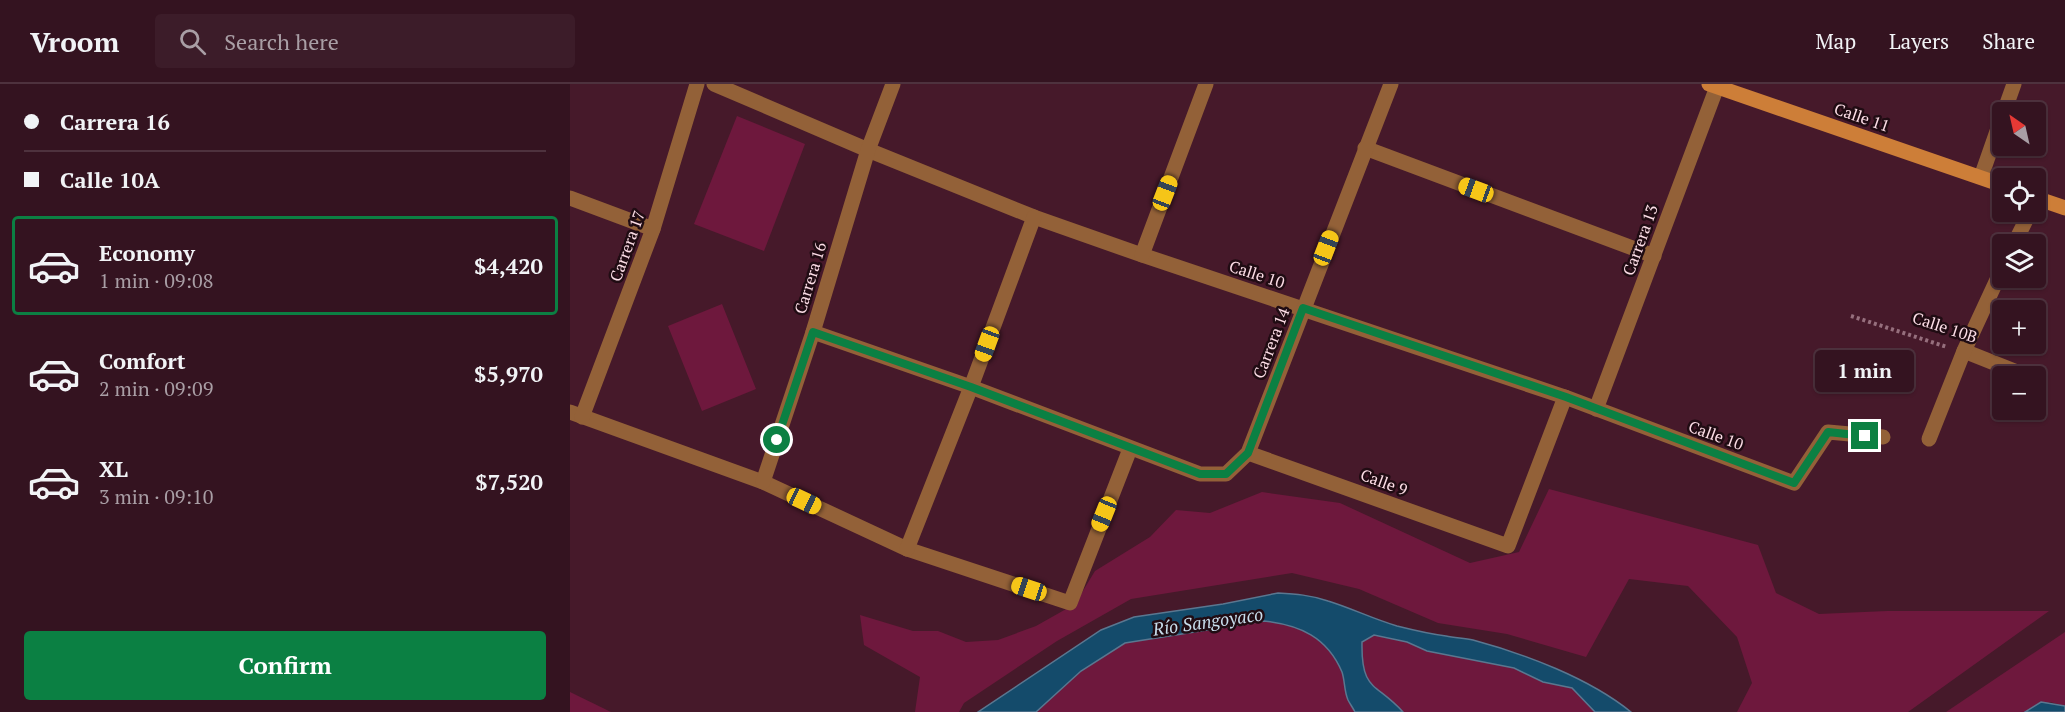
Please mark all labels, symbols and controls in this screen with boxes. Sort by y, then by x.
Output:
search box [155,14,575,68]
text: Vroom [30,23,119,60]
icon: search [176,25,209,58]
text: Search here [224,27,339,56]
text: Map [1815,27,1856,55]
text: Layers [1889,27,1949,55]
text: Share [1982,27,2035,55]
street label: Calle 11 [1831,97,1893,137]
north arrow [1992,102,2046,156]
map controls [1992,102,2046,420]
text: Carrera 16 [60,107,170,136]
text: Calle 10A [60,165,160,194]
button: locate [1992,168,2046,222]
car [1150,173,1180,213]
car [1456,175,1496,205]
street label: Carrera 13 [1617,202,1663,278]
street label: Carrera 17 [604,208,650,284]
car [1311,228,1341,268]
button: layers [1992,234,2046,288]
text: Economy [99,238,195,267]
icon: car [27,239,81,293]
street label: Carrera 16 [789,239,831,317]
text: $4,420 [474,251,543,280]
street label: Calle 10 [1226,255,1288,293]
text: 1 min · 09:08 [99,267,213,294]
button: + [1992,300,2046,354]
street label: Carrera 14 [1247,304,1295,381]
street label: Calle 10B [1910,306,1980,348]
car [972,324,1002,364]
text: Comfort [99,346,185,375]
icon: car [27,347,81,401]
callout: 1 min [1816,349,1914,391]
text: 1 min [1837,357,1892,384]
text: $5,970 [474,359,543,388]
button: − [1992,366,2046,420]
text: 2 min · 09:09 [99,375,213,402]
street label: Calle 10 [1685,415,1747,455]
route end [1851,422,1878,449]
route start [763,426,790,453]
text: XL [99,454,128,483]
icon: car [27,455,81,509]
street label: Calle 9 [1357,463,1411,501]
text: $7,520 [475,467,543,496]
text: 3 min · 09:10 [99,483,213,510]
car [784,485,824,517]
car [1089,494,1119,534]
car [1009,575,1049,603]
water label: Río Sangoyaco [1150,601,1265,641]
button: Confirm [24,631,546,700]

